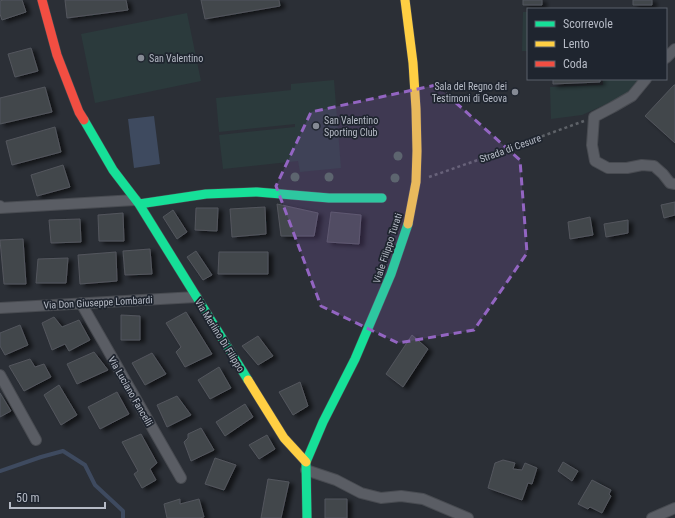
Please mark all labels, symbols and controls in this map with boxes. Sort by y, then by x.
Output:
legend [527,8,667,80]
text: Scorrevole [563,17,613,31]
text: Lento [563,37,590,51]
marker: San Valentino [136,53,146,63]
place label: San Valentino [149,53,203,64]
text: Coda [563,57,588,71]
place label: Sala del Regno dei Testimoni di Geova [432,81,507,104]
marker: Sala del Regno dei Testimoni di Geova [510,87,520,97]
place label: San Valentino Sporting Club [324,115,378,138]
marker: San Valentino Sporting Club [311,121,321,131]
street label: Strada di Cesure [478,132,543,165]
street label: Viale Filippo Turati [371,212,404,285]
street label: Via Don Giuseppe Lombardi [43,294,153,311]
street label: Via Merlino Di Filippo [193,297,246,374]
street label: Via Luciano Fancelli [106,354,155,428]
scale bar [10,484,105,510]
text: 50 m [16,491,40,505]

